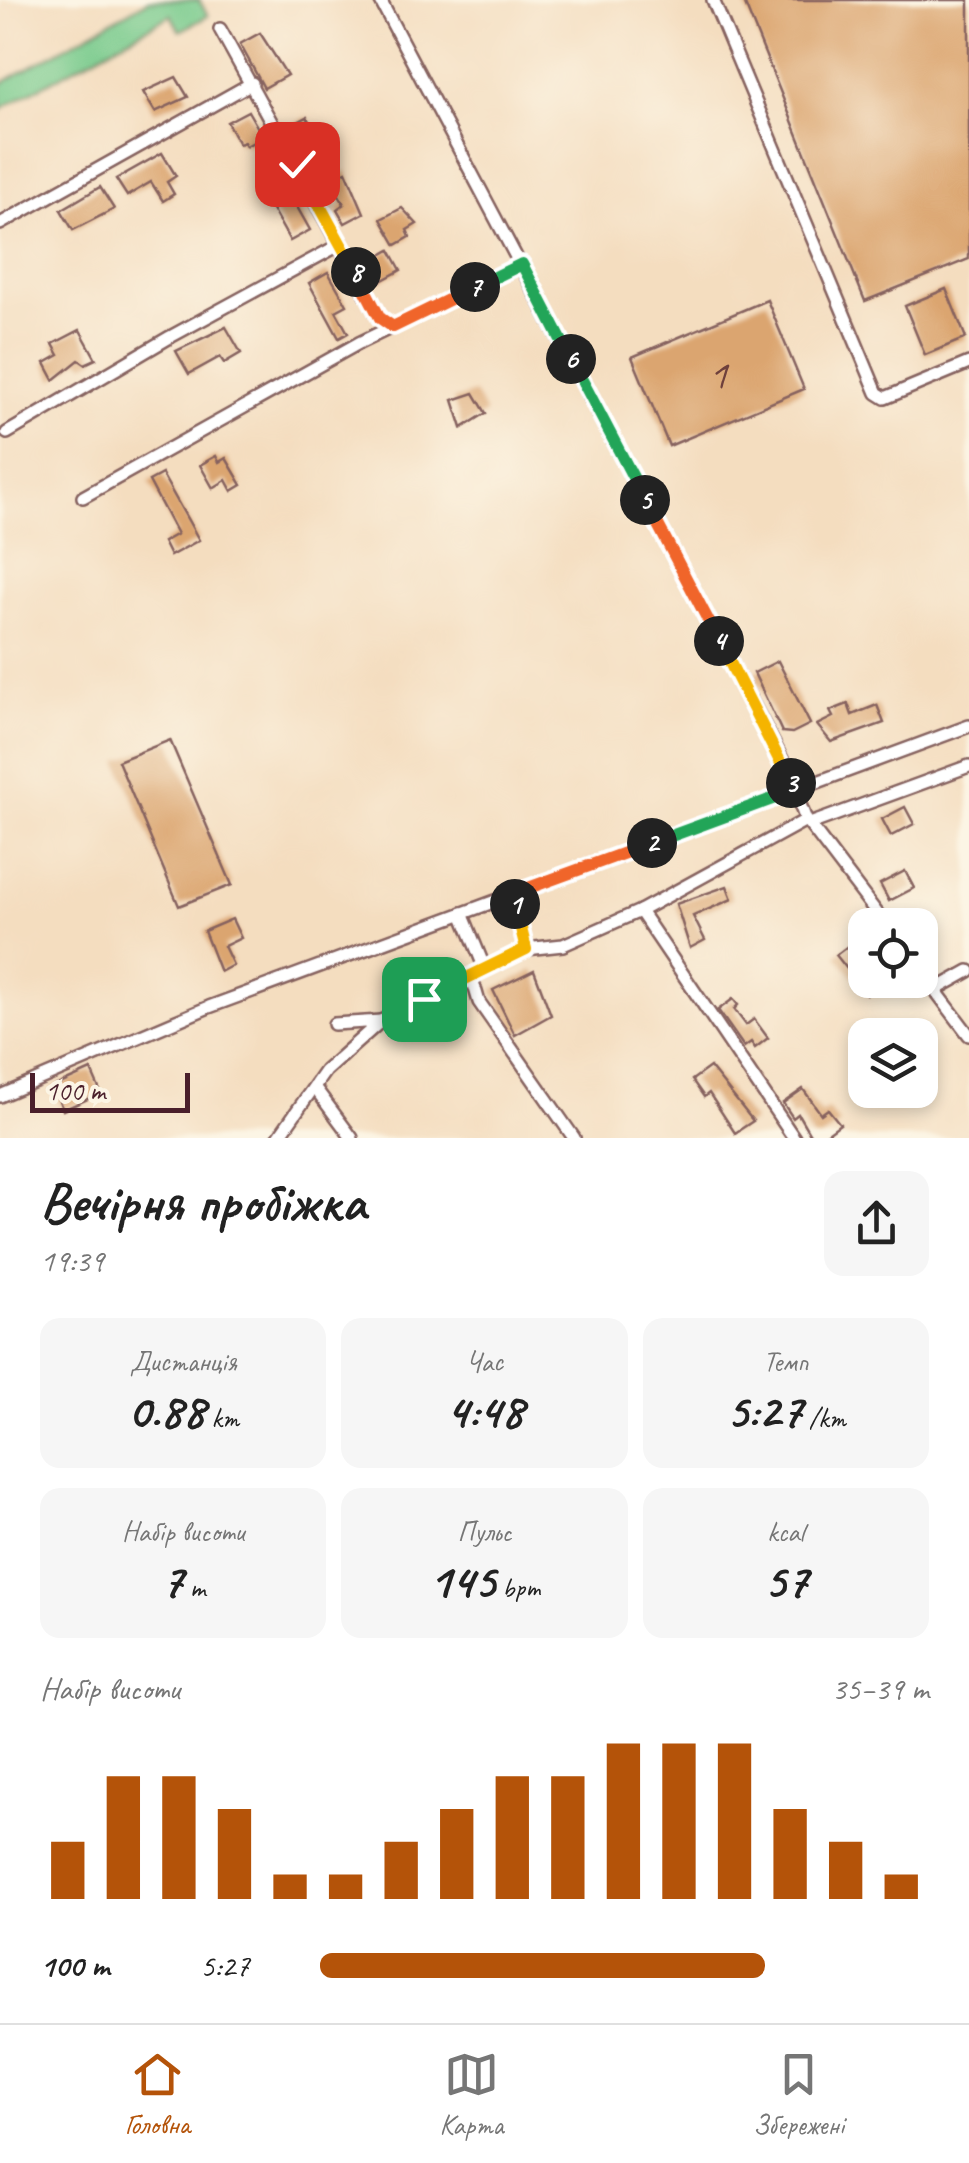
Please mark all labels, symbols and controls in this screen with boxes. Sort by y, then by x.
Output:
pin [255,122,340,207]
icon: check [270,137,325,192]
pin: 8 [331,247,381,297]
text: 8 [350,254,362,289]
pin: 7 [450,262,500,312]
text: 7 [469,269,481,304]
pin: 6 [546,334,596,384]
text: 6 [564,341,578,376]
house number: 1 [709,348,730,401]
pin: 5 [620,475,670,525]
text: 5 [639,482,651,517]
pin: 4 [694,616,744,666]
text: 4 [713,623,725,658]
pin: 3 [766,758,816,808]
text: 3 [785,765,797,800]
pin: 2 [627,818,677,868]
text: 2 [646,825,658,860]
pin: 1 [490,879,540,929]
text: 1 [509,886,521,921]
map controls [848,908,938,1108]
button: locate [848,908,938,998]
pin [382,957,467,1042]
icon: arrive [397,972,452,1027]
button: layers [848,1018,938,1108]
scale bar [30,1068,190,1112]
text: 100 m [45,1073,105,1108]
text: Вечірня пробіжка [40,1167,365,1237]
button: share [824,1171,929,1276]
text: 19:39 [40,1240,104,1281]
text: Дистанція [130,1344,237,1379]
text: Час [466,1344,503,1379]
text: Темп [763,1344,808,1379]
text: 0.88 [127,1379,205,1442]
text: 4:48 [446,1379,523,1442]
text: 5:27 [726,1379,802,1442]
text: km [205,1400,239,1435]
text: /km [802,1400,846,1435]
text: Набір висоти [122,1514,244,1549]
text: Пульс [457,1514,512,1549]
text: kcal [767,1514,804,1549]
text: 7 [161,1549,183,1612]
text: 145 [429,1549,495,1612]
text: 57 [764,1549,808,1612]
text: m [183,1570,206,1605]
text: bpm [495,1570,540,1605]
text: Набір висоти [40,1668,180,1709]
text: 35–39 m [831,1668,929,1709]
text: 100 m [40,1945,109,1986]
text: 5:27 [200,1945,250,1986]
tab: Головна [125,2047,190,2142]
tab: Карта [440,2047,504,2142]
tab: Збережені [753,2047,844,2142]

